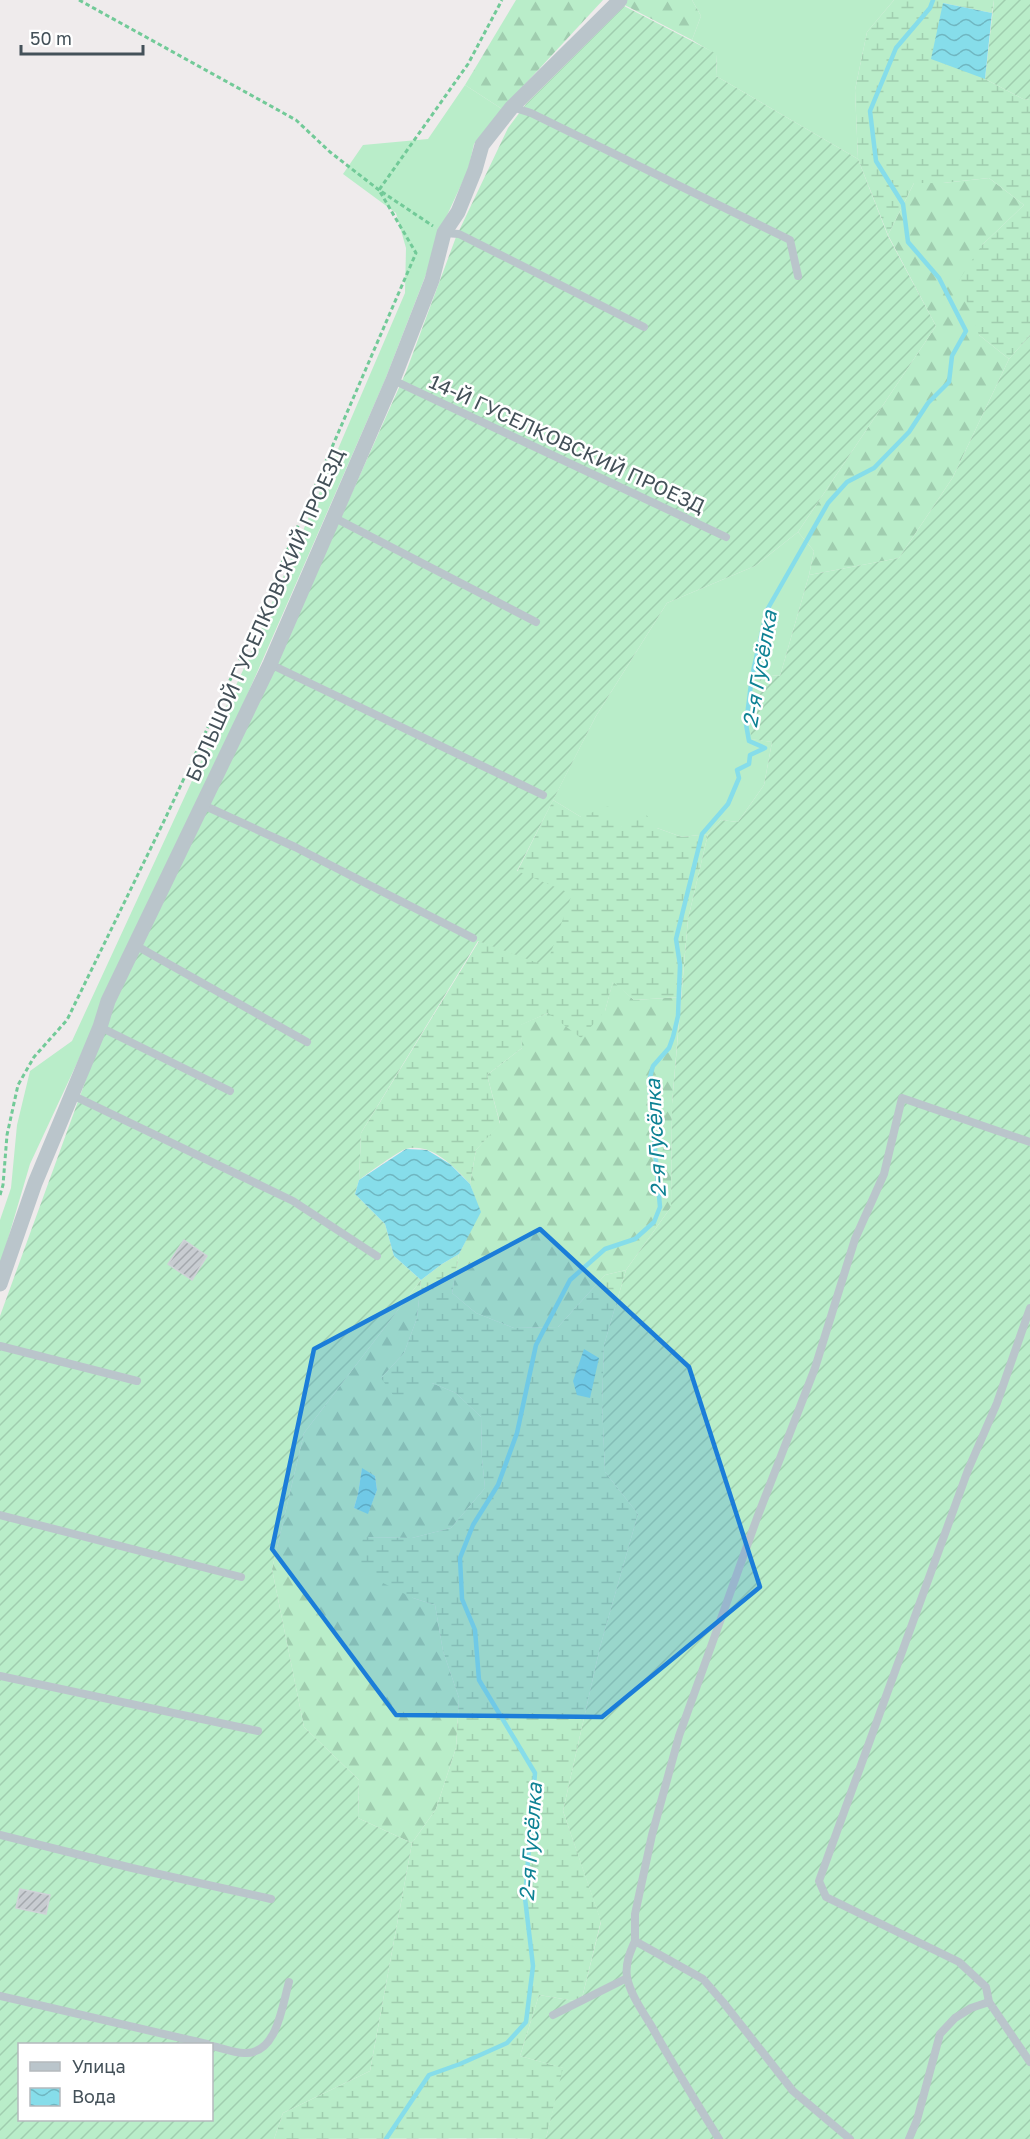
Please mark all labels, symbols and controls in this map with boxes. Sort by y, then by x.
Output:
scale bar [21,18,142,56]
text: 50 m [30,27,72,49]
street label: 14-Й ГУСЕЛКОВСКИЙ ПРОЕЗД [426,369,709,518]
street label: БОЛЬШОЙ ГУСЕЛКОВСКИЙ ПРОЕЗД [180,445,349,785]
water label: 2-я Гусёлка [736,607,782,729]
water label: 2-я Гусёлка [639,1077,671,1198]
water label: 2-я Гусёлка [513,1781,547,1902]
legend [18,2043,213,2121]
text: Улица [72,2055,126,2077]
text: Вода [72,2085,116,2107]

